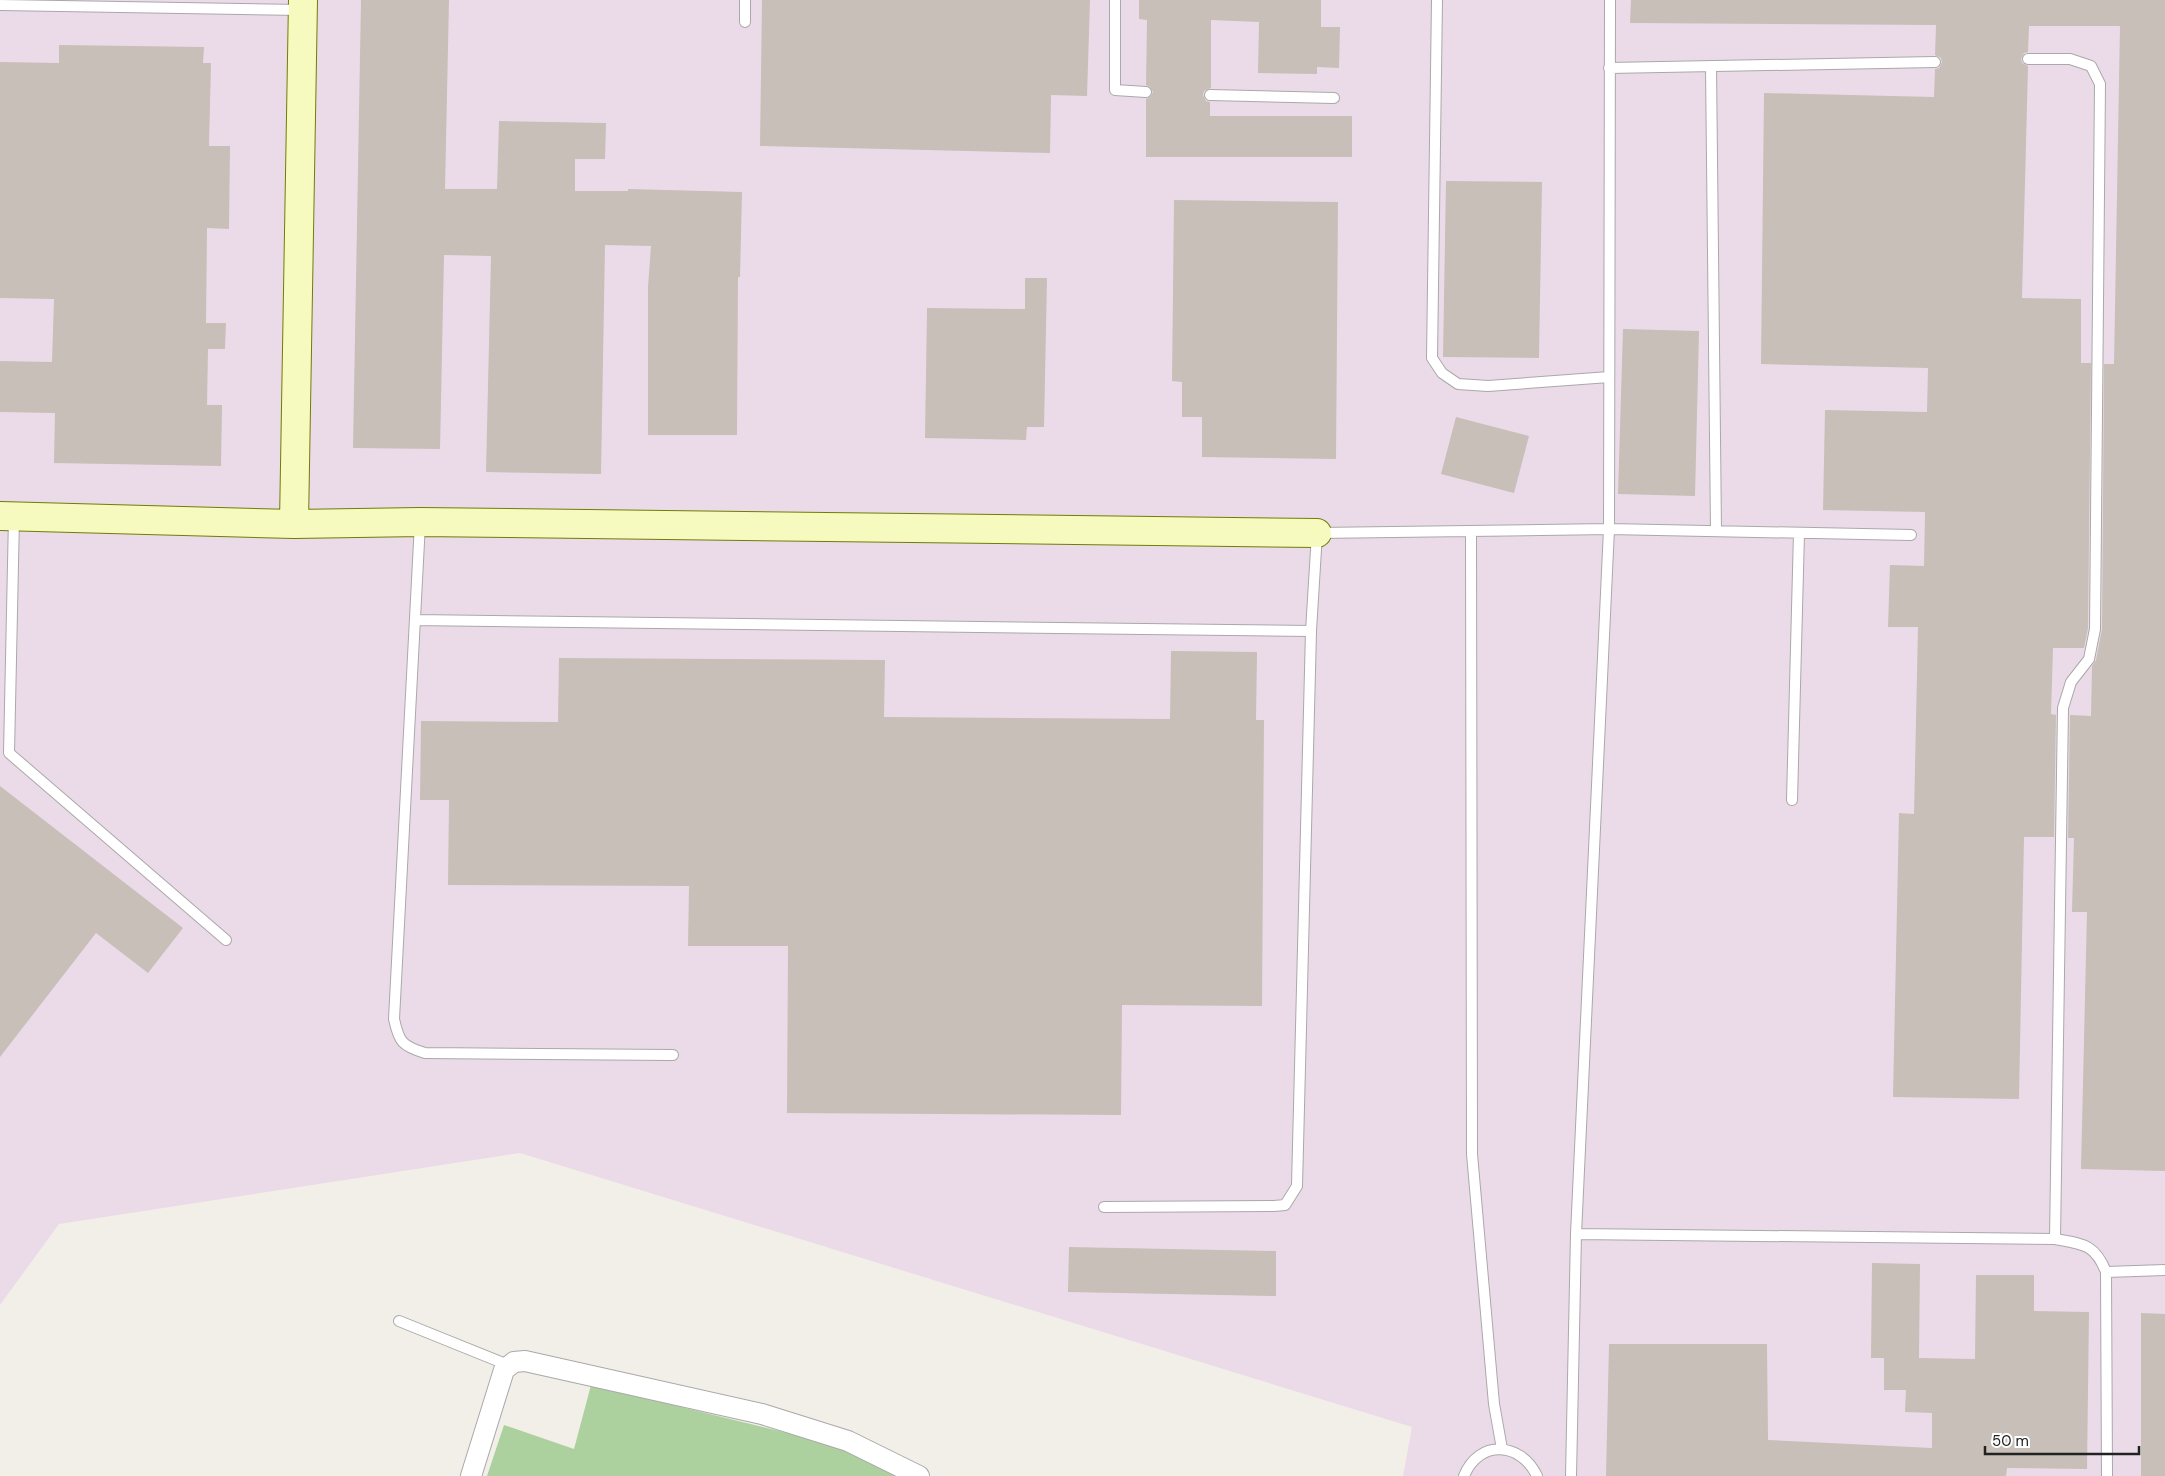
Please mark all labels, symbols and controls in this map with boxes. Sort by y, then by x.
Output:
scale bar [1985,1424,2139,1456]
text: 50 m [1992,1431,2029,1451]

